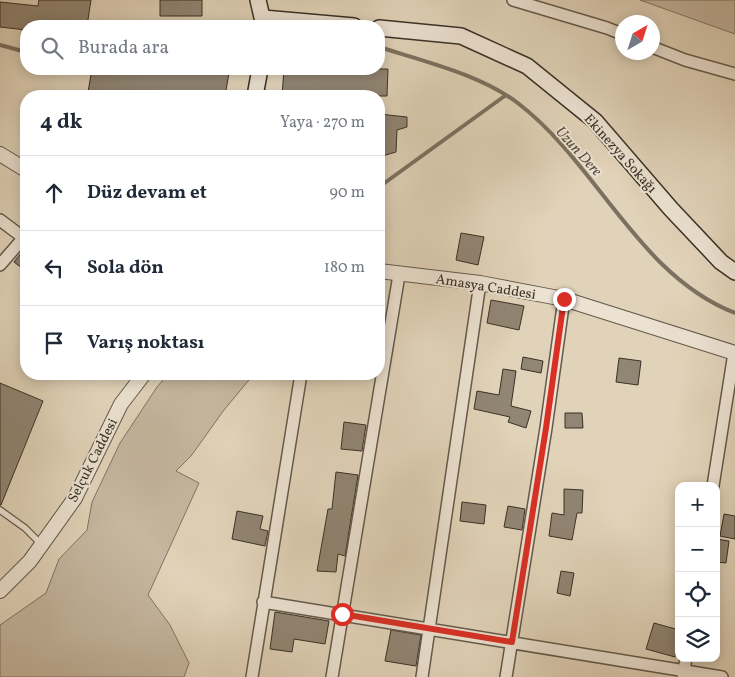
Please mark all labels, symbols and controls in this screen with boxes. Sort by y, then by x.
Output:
north arrow [615,15,660,60]
search box [20,20,385,75]
icon: search [38,34,66,62]
text: Burada ara [78,35,169,61]
text: 4 dk [40,108,82,137]
street label: Ekinezya Sokağı [579,110,661,198]
text: Yaya · 270 m [280,112,365,134]
water label: Uzun Dere [550,122,606,182]
icon: ahead [40,179,68,207]
text: Düz devam et [87,180,207,206]
text: 90 m [329,182,365,204]
icon: left [40,254,68,282]
text: Sola dön [87,255,164,281]
text: 180 m [324,257,365,279]
street label: Amasya Caddesi [434,270,537,305]
route end [553,288,576,311]
icon: arrive [40,329,68,357]
text: Varış noktası [87,330,204,356]
street label: Selçuk Caddesi [64,415,123,506]
map controls [675,482,720,662]
button: + [675,482,720,527]
button: − [675,527,720,572]
button: locate [675,572,720,617]
route start [331,603,354,626]
button: layers [675,617,720,662]

